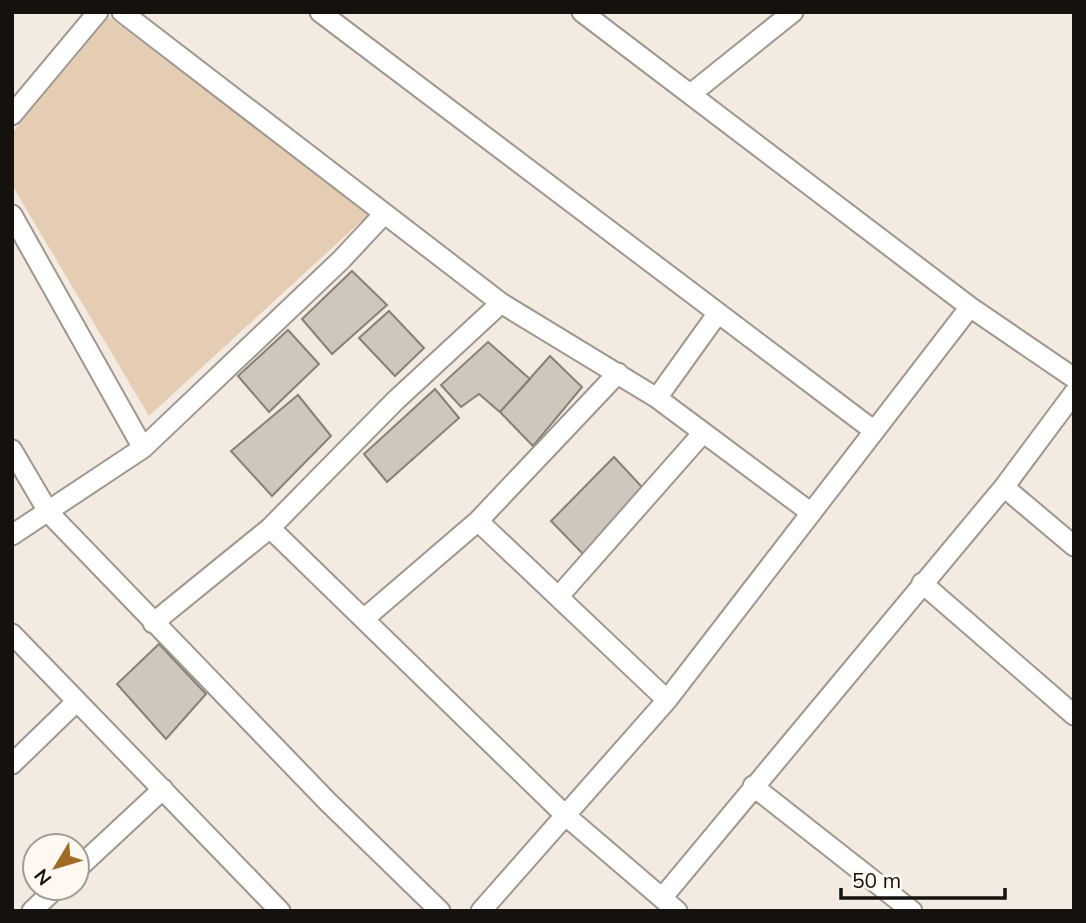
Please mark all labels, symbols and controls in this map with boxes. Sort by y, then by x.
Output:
north arrow [21,832,91,902]
scale bar [841,856,1006,900]
text: N [29,864,56,891]
text: 50 m [852,867,901,893]

